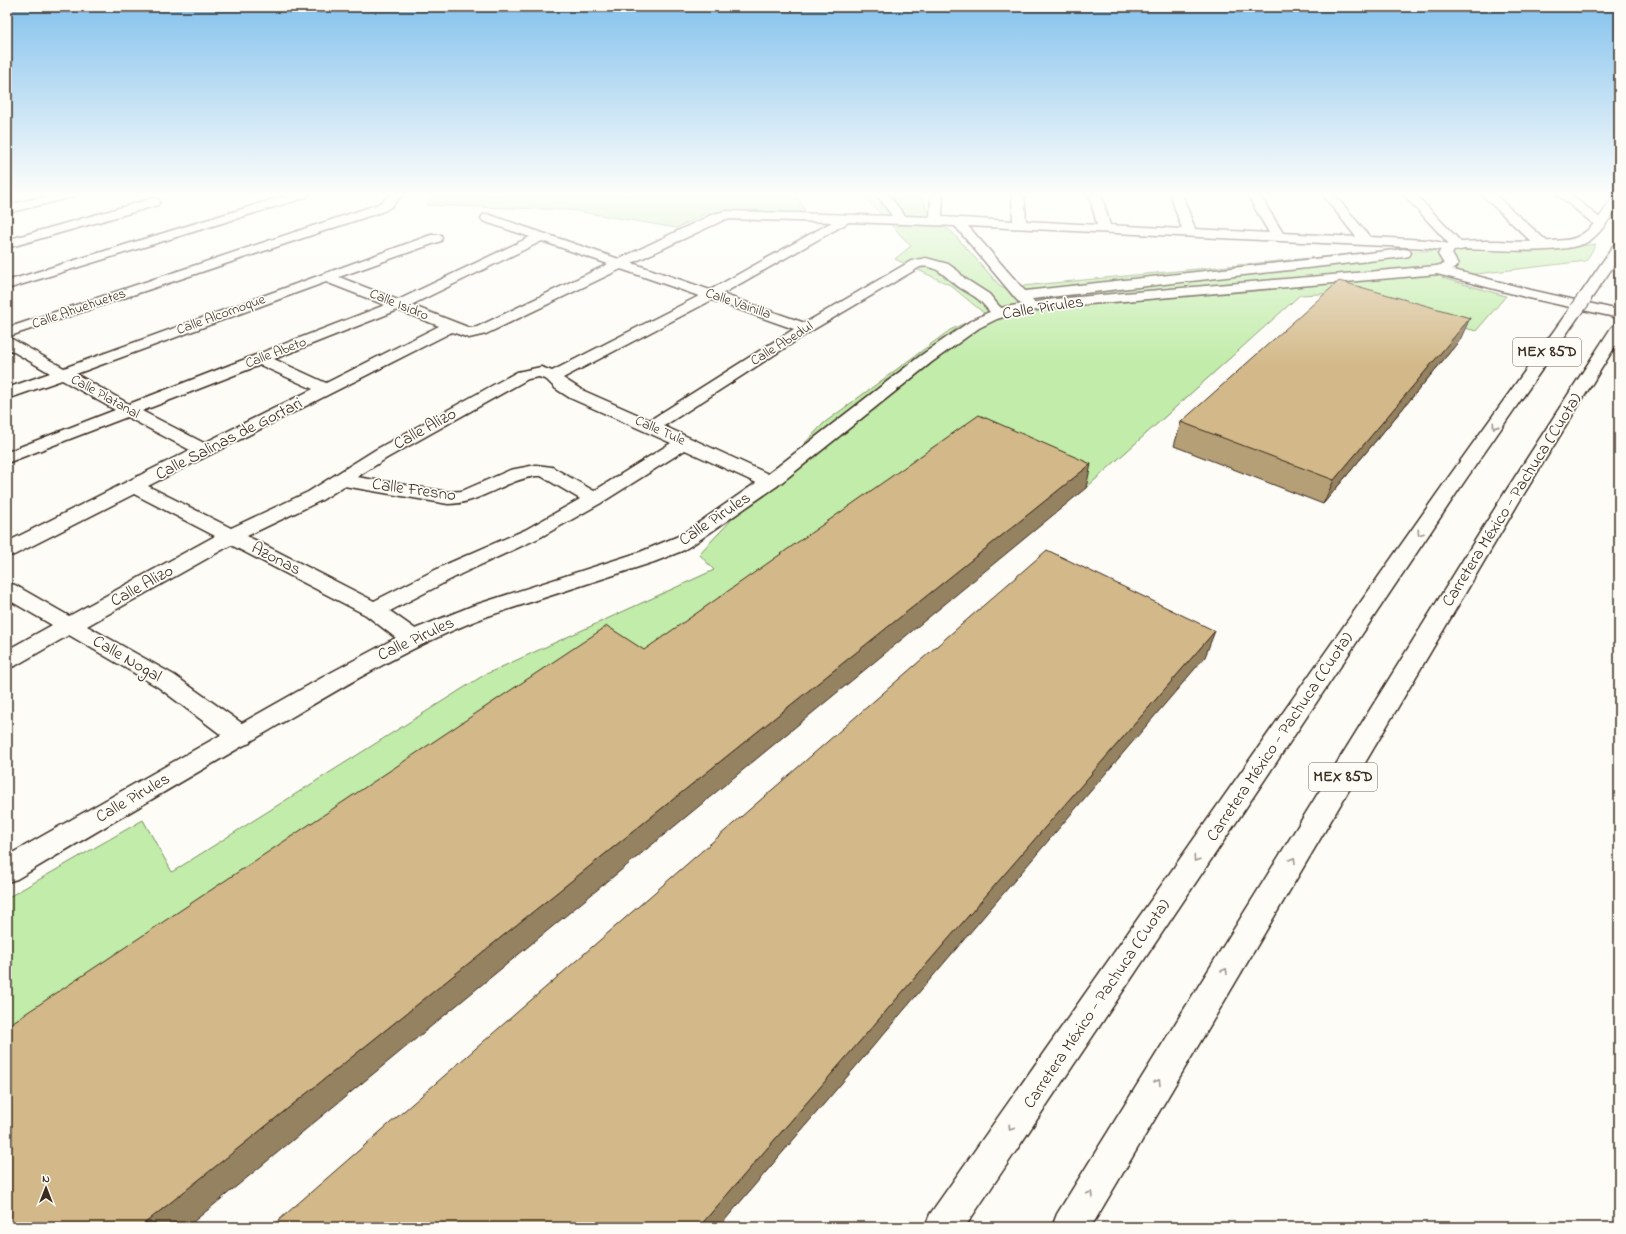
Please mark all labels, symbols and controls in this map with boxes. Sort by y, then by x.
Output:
street label: Calle Ahuehuetes [29,283,129,335]
street label: Calle Vainilla [702,283,774,325]
street label: Calle Isidro [366,284,432,326]
street label: Calle Alcornoque [174,289,269,341]
street label: Calle Pirules [1001,289,1085,327]
street label: Calle Abedul [747,316,817,372]
street label: Calle Abeto [242,332,310,374]
road number: MEX 85D [1513,338,1581,366]
street label: Calle Platanal [67,369,143,425]
street label: Carretera México - Pachuca (Cuota) [1436,388,1588,612]
street label: Calle Salinas de Gortari [151,391,307,487]
street label: Calle Alizo [389,401,461,457]
street label: Calle Tule [631,411,689,452]
one-way arrow [1492,422,1500,429]
street label: Calle Fresno [370,472,458,508]
street label: Calle Pirules [674,486,756,552]
one-way arrow [1418,528,1425,535]
street label: Azonas [247,536,305,582]
street label: Calle Alizo [106,558,178,614]
street label: Calle Pirules [374,610,458,668]
street label: Carretera México - Pachuca (Cuota) [1200,627,1360,847]
street label: Calle Nogal [87,629,166,691]
road number: MEX 85D [1309,763,1377,791]
street label: Calle Pirules [91,767,175,829]
one-way arrow [1193,855,1201,862]
one-way arrow [1288,857,1295,864]
street label: Carretera México - Pachuca (Cuota) [1017,894,1177,1114]
one-way arrow [1221,968,1228,975]
one-way arrow [1153,1079,1160,1086]
one-way arrow [1009,1123,1016,1130]
north arrow [26,1168,66,1208]
text: N [42,1171,50,1187]
one-way arrow [1086,1191,1093,1198]

